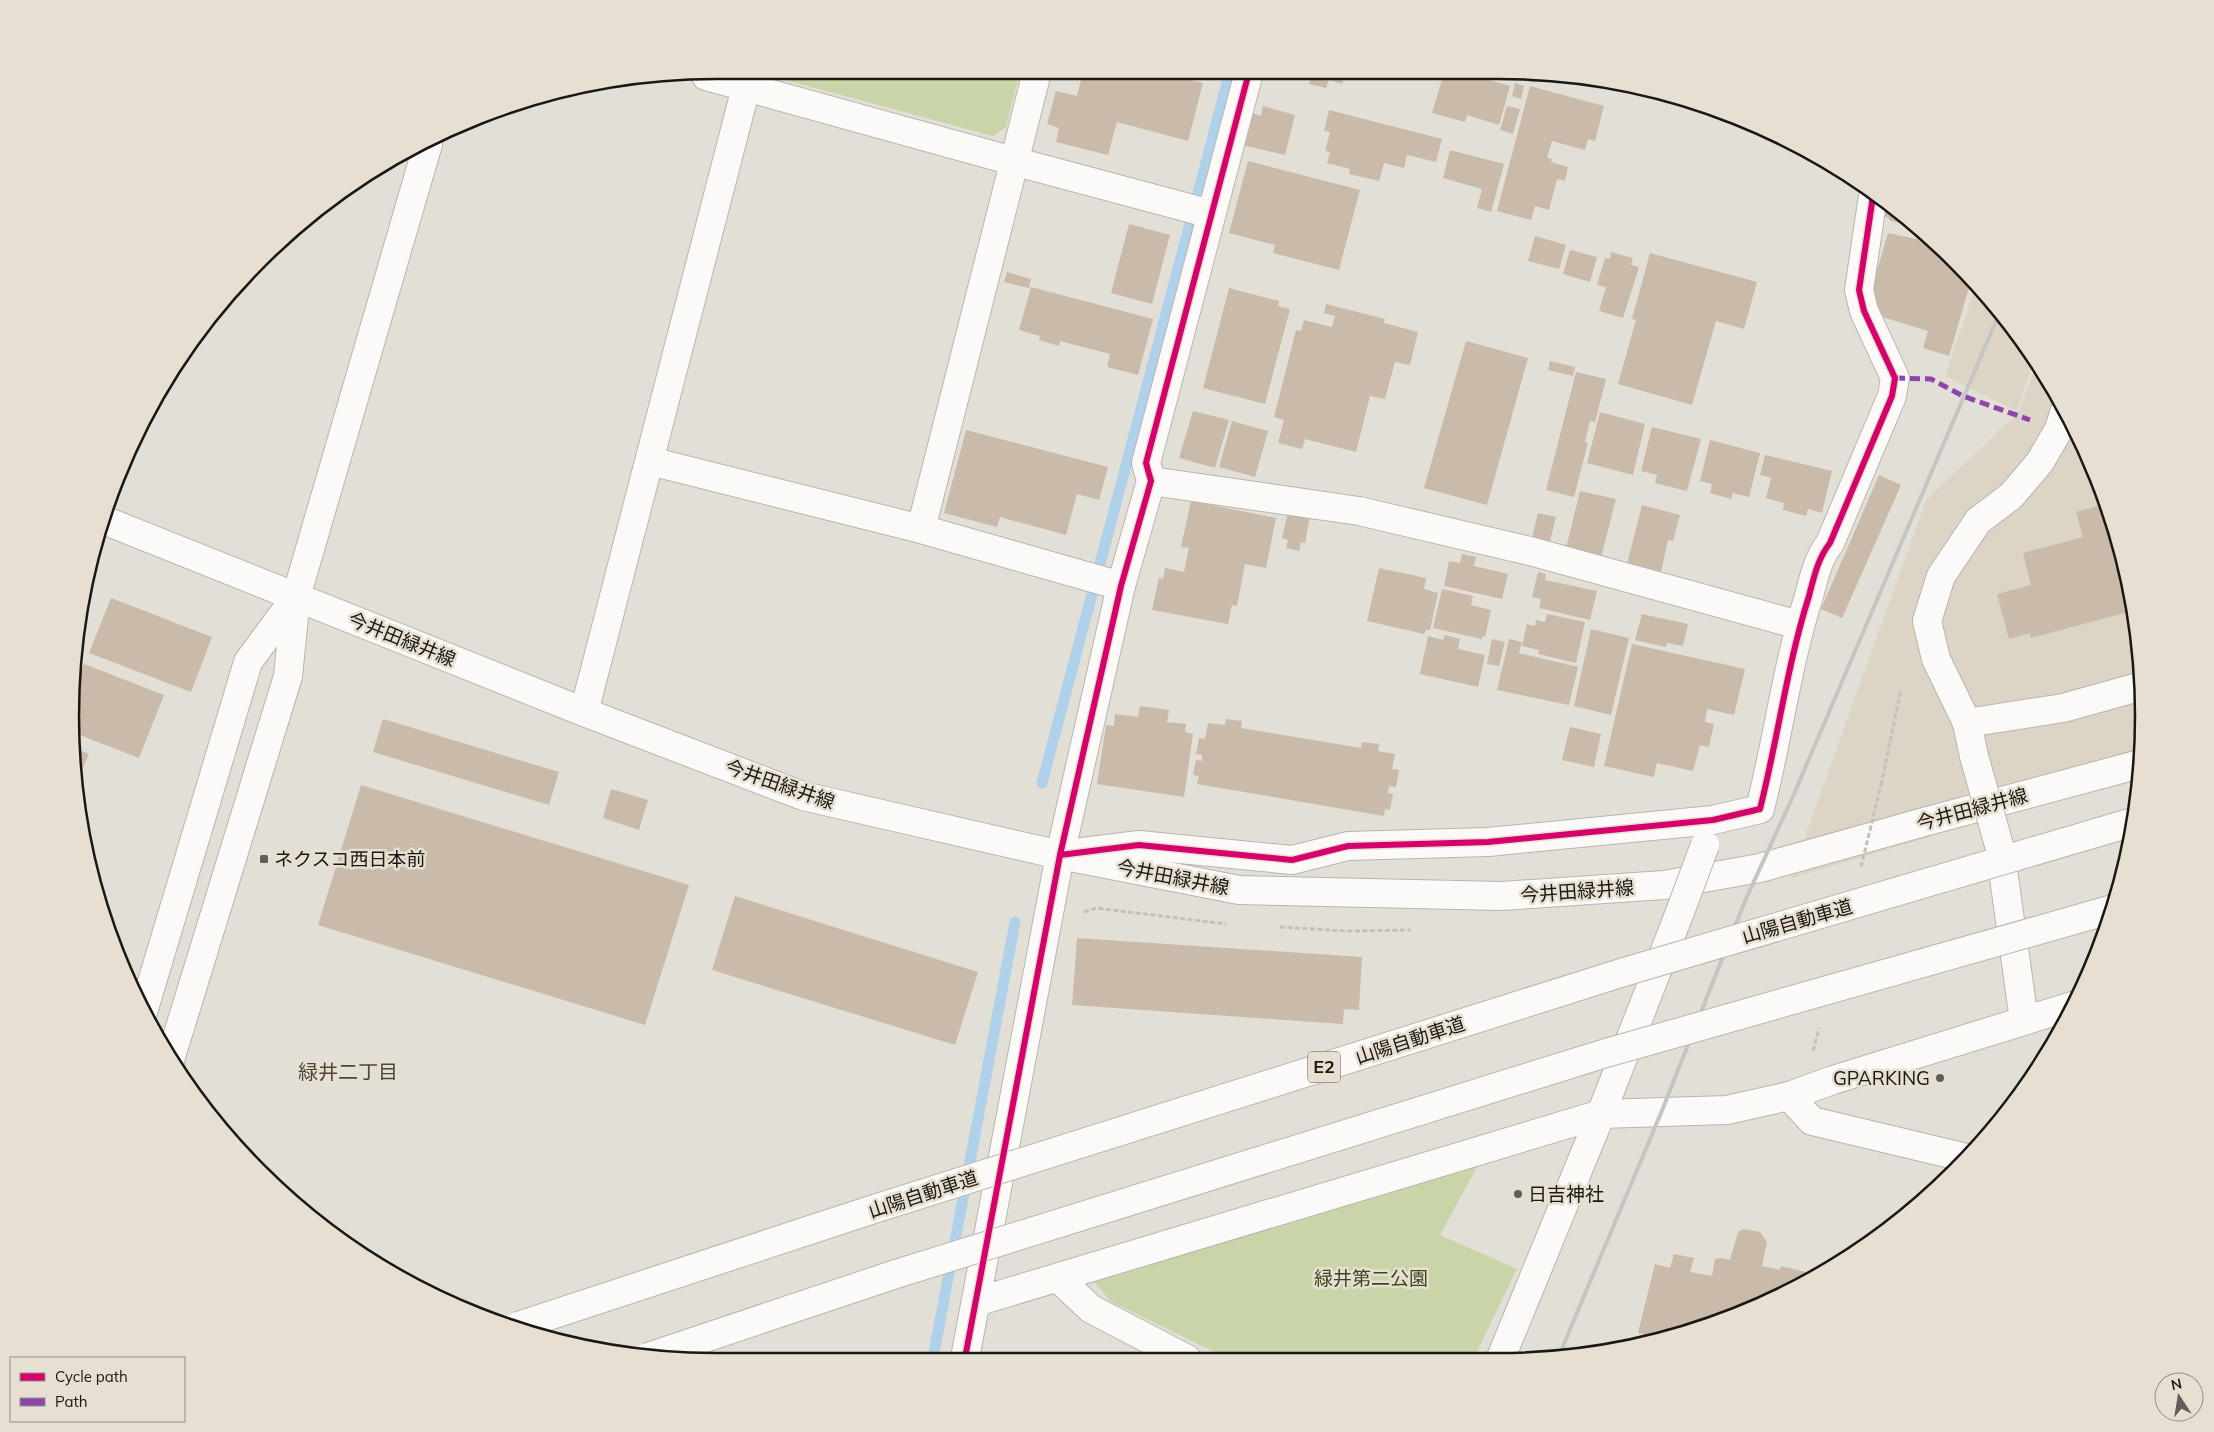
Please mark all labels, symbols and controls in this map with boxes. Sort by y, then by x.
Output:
street label: 今井田緑井線 [345,607,459,671]
street label: 今井田緑井線 [722,754,838,814]
street label: 今井田緑井線 [1914,783,2030,835]
place label: ネクスコ西日本前 [274,847,425,871]
marker: ネクスコ西日本前 [258,853,270,865]
street label: 今井田緑井線 [1115,854,1231,900]
street label: 今井田緑井線 [1519,875,1635,907]
street label: 山陽自動車道 [1739,894,1855,948]
street label: 山陽自動車道 [1352,1011,1468,1069]
road number: E2 [1308,1052,1340,1082]
district label: 緑井二丁目 [298,1059,398,1084]
place label: GPARKING [1833,1066,1930,1090]
marker: GPARKING [1934,1072,1946,1084]
street label: 山陽自動車道 [865,1165,981,1223]
place label: 日吉神社 [1528,1182,1604,1206]
marker: 日吉神社 [1512,1188,1524,1200]
park label: 緑井第二公園 [1314,1266,1428,1290]
legend [10,1357,185,1422]
text: Cycle path [55,1367,128,1386]
north arrow [2154,1372,2204,1422]
text: N [2169,1374,2183,1394]
text: Path [55,1392,87,1411]

